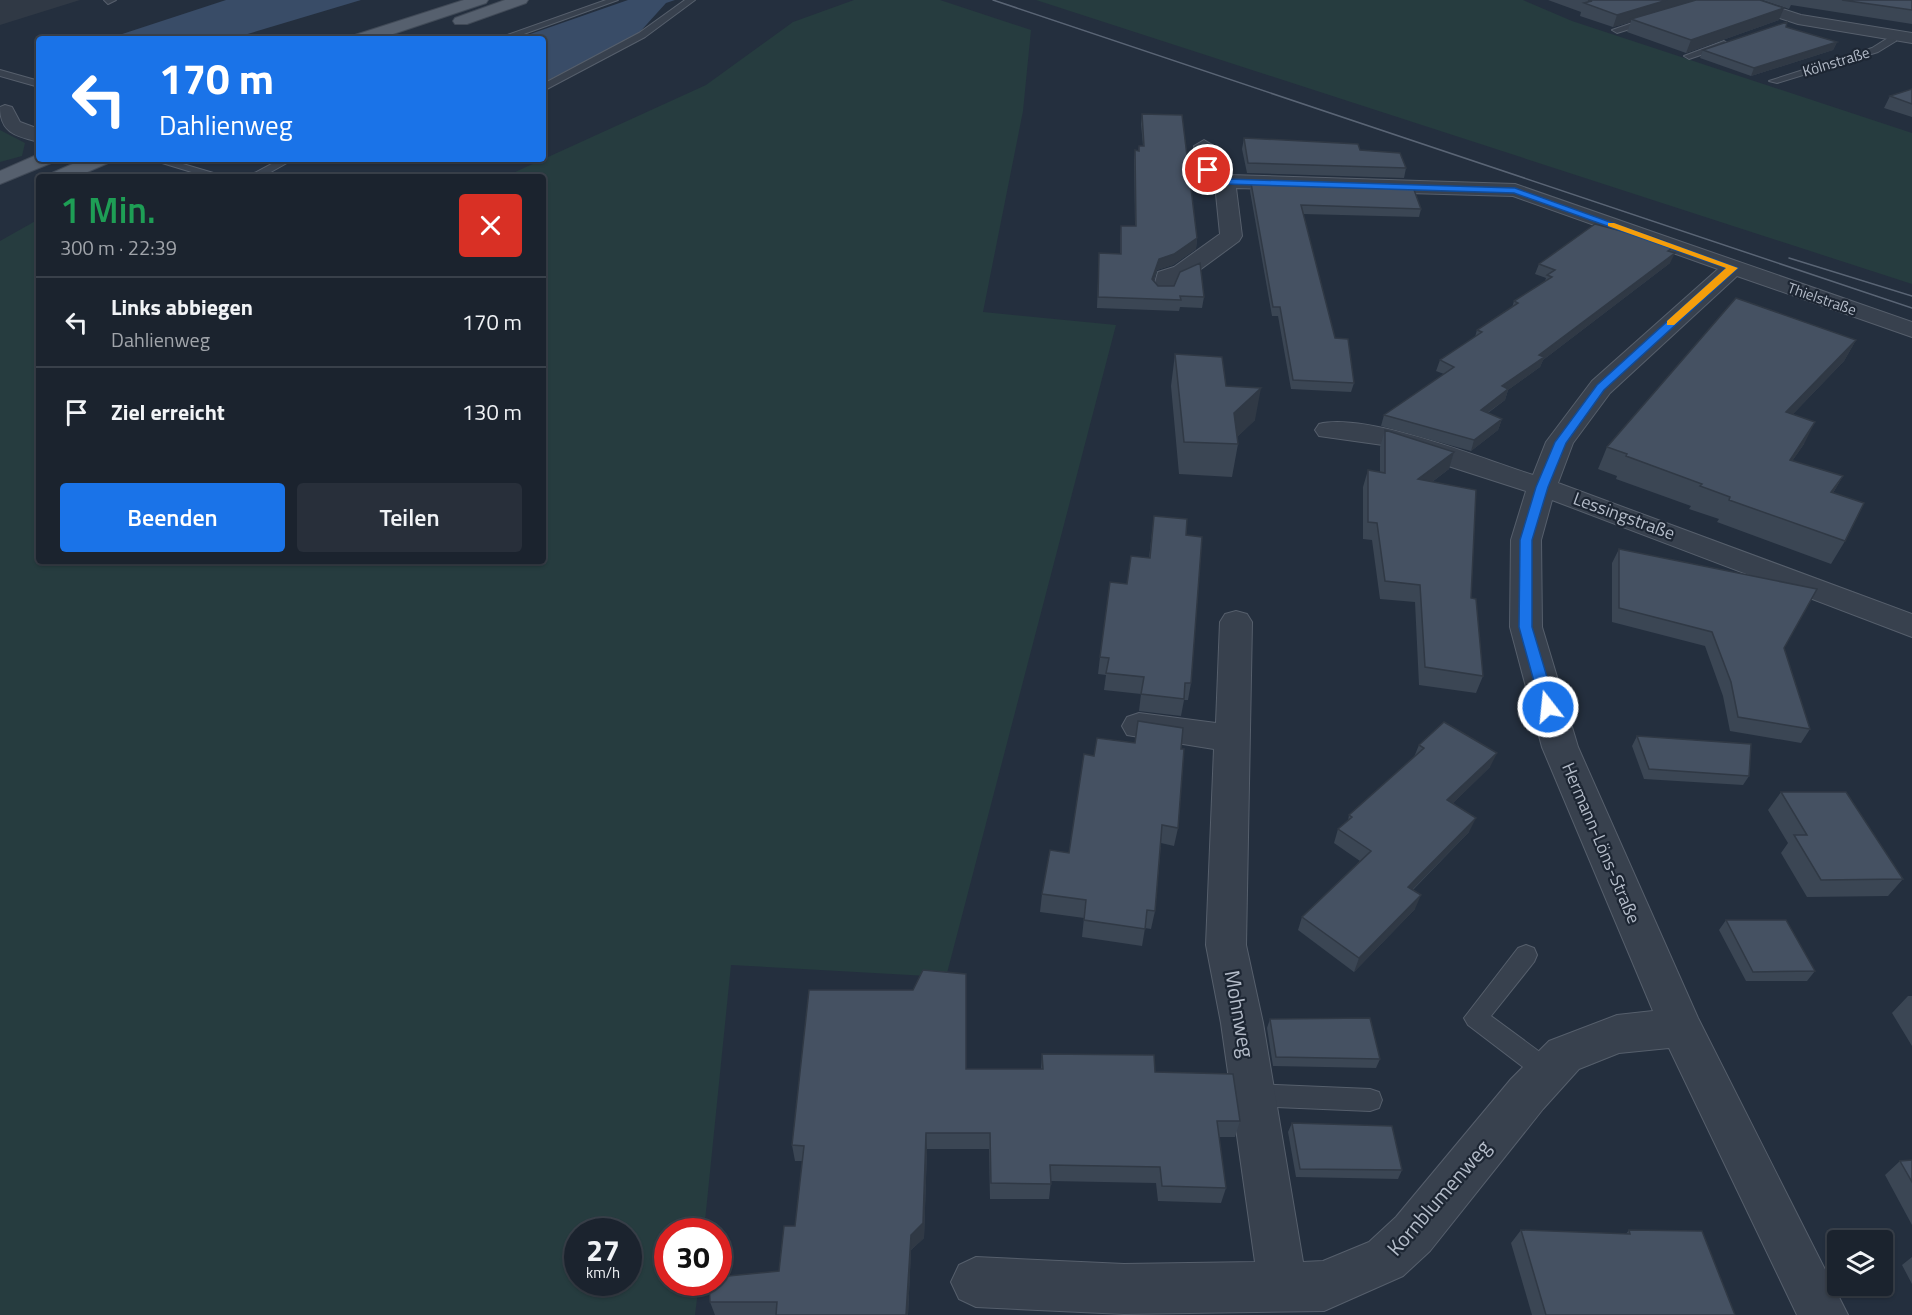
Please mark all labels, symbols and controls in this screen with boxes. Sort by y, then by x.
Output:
street label: Kölnstraße [1800,40,1872,83]
text: 170 m [159,46,274,110]
icon: left [60,60,138,138]
text: Dahlienweg [159,104,293,145]
pin [1182,144,1233,195]
icon: arrive [1191,153,1224,186]
text: 1 Min. [60,182,156,237]
button: close [459,194,522,257]
text: 300 m · 22:39 [60,232,177,263]
street label: Thielstraße [1785,276,1860,321]
text: Links abbiegen [111,290,253,324]
text: 170 m [462,305,522,339]
icon: left [60,306,93,339]
text: Dahlienweg [111,324,210,355]
text: Ziel erreicht [111,395,225,429]
text: 130 m [462,395,522,429]
icon: arrive [60,396,93,429]
button: Beenden [60,483,285,552]
button: Teilen [297,483,522,552]
street label: Lessingstraße [1569,485,1679,546]
position arrow [1516,675,1580,739]
street label: Hermann-Löns-Straße [1555,758,1648,927]
street label: Mohnweg [1217,968,1263,1060]
street label: Kornblumenweg [1379,1132,1498,1263]
speed limit sign: 30 [654,1218,732,1296]
text: 27 [586,1227,620,1273]
map controls [1827,1230,1893,1296]
button: layers [1827,1230,1893,1296]
text: km/h [586,1261,620,1284]

